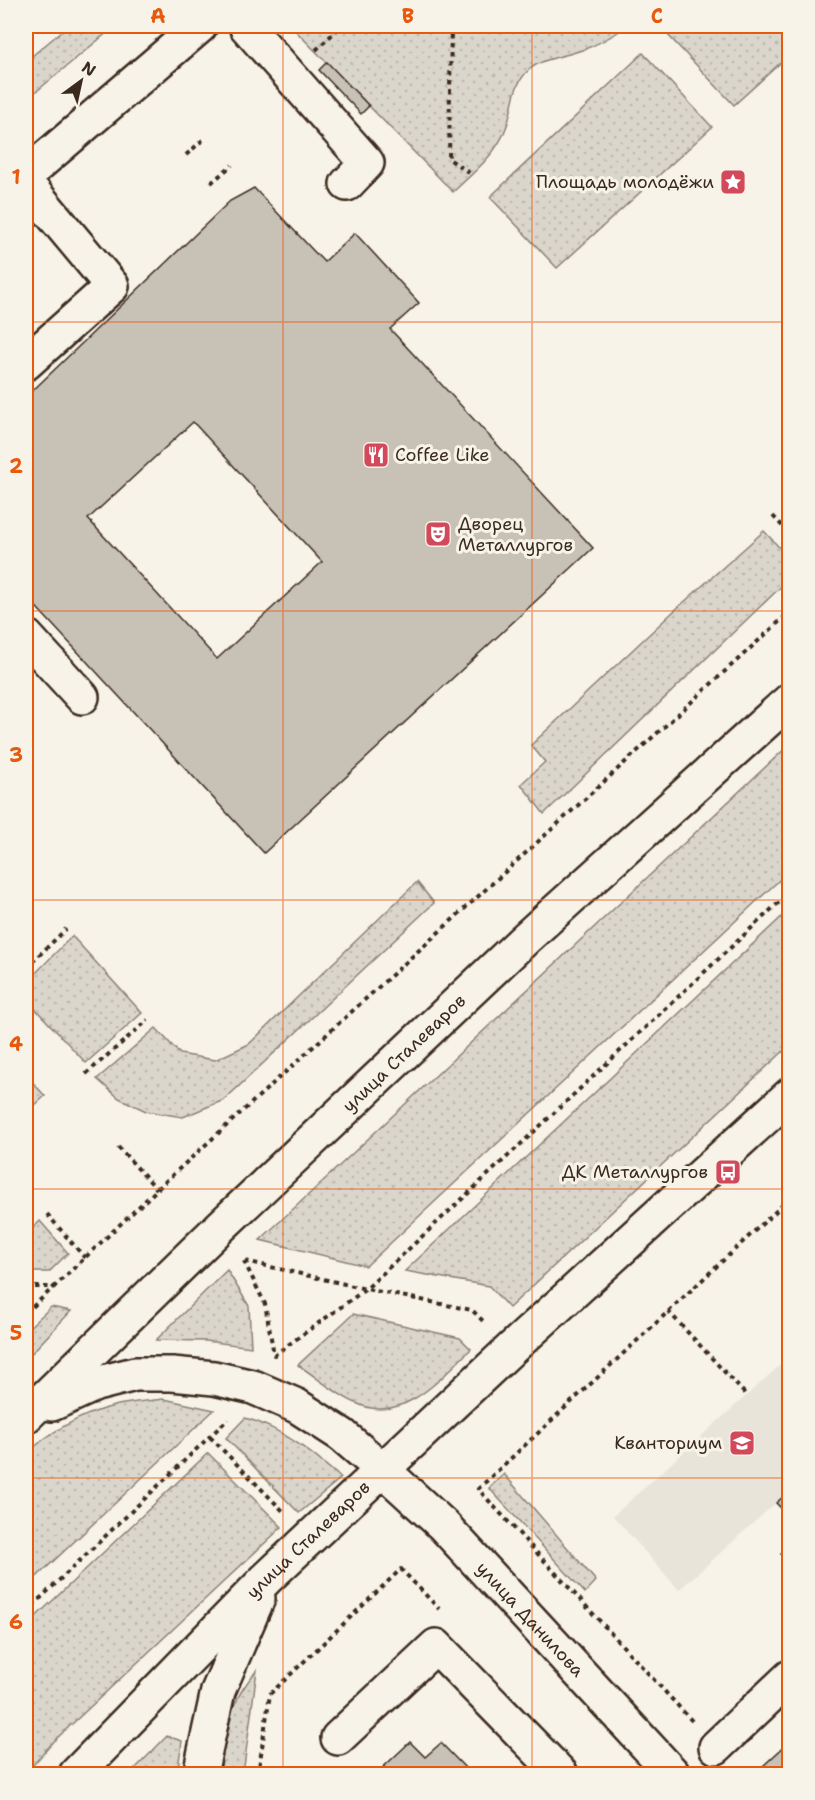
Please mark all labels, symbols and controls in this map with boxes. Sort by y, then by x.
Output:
text: A [150,3,166,29]
text: B [402,3,414,29]
text: C [651,3,663,29]
north arrow [51,51,111,111]
text: N [78,57,100,81]
text: 1 [11,164,21,190]
place icon: Площадь молодёжи [718,167,748,197]
place label: Площадь молодёжи [536,170,714,194]
restaurant icon: Coffee Like [361,440,391,470]
place label: Coffee Like [395,443,490,467]
text: 2 [9,453,23,479]
place label: Дворец Металлургов [458,512,573,557]
theatre icon: Дворец Металлургов [423,519,453,549]
text: 3 [9,742,23,768]
street label: улица Сталеваров [337,989,471,1118]
text: 4 [9,1031,23,1057]
bus stop icon: ДК Металлургов [713,1157,743,1187]
place label: ДК Металлургов [562,1160,708,1184]
text: 5 [10,1320,22,1346]
school or university icon: Кванториум [727,1428,757,1458]
place label: Кванториум [614,1431,722,1455]
street label: улица Сталеваров [241,1475,375,1604]
street label: улица Данилова [471,1556,589,1682]
text: 6 [9,1609,23,1635]

